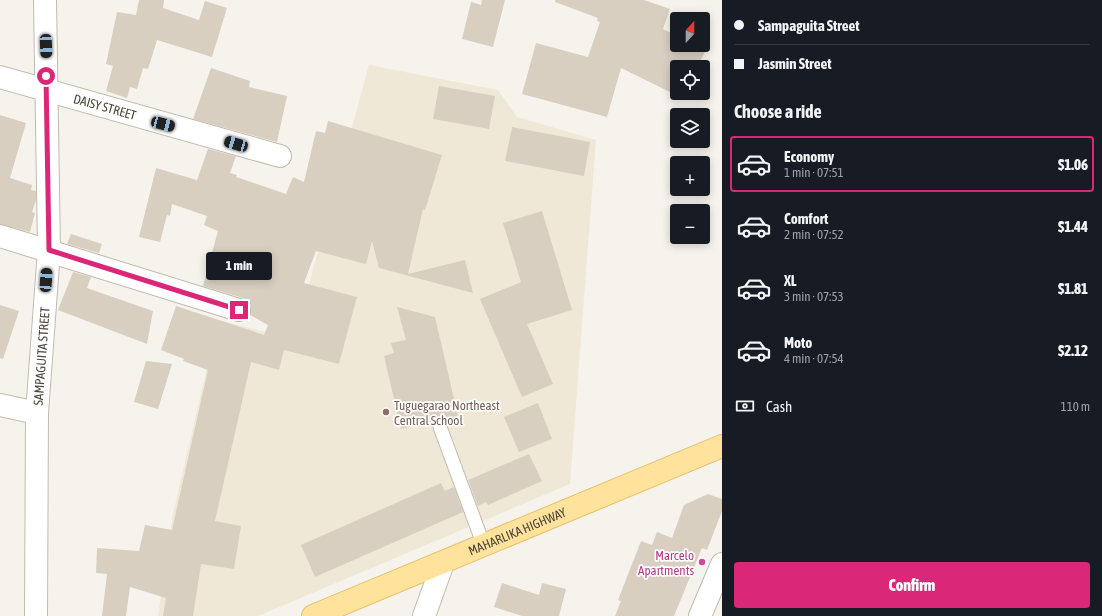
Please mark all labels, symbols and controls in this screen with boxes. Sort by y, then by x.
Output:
north arrow [670,12,710,52]
map controls [670,12,710,244]
text: Sampaguita Street [758,17,860,34]
car [40,34,52,58]
text: Jasmin Street [758,55,832,72]
button: locate [670,60,710,100]
route start [37,67,55,85]
street label: DAISY STREET [72,91,138,123]
text: Choose a ride [734,101,822,122]
button: layers [670,108,710,148]
car [150,115,176,133]
car [223,135,249,153]
icon: car [736,146,772,182]
text: Economy [784,148,834,165]
button: + [670,156,710,196]
text: $1.06 [1058,156,1088,173]
text: 1 min · 07:51 [784,165,844,180]
button: − [670,204,710,244]
icon: car [736,208,772,244]
text: Comfort [784,210,828,227]
text: $1.44 [1058,218,1088,235]
text: 2 min · 07:52 [784,227,844,242]
callout: 1 min [206,252,272,280]
text: 1 min [226,258,252,273]
car [39,268,53,292]
icon: car [736,270,772,306]
text: XL [784,272,797,289]
text: $1.81 [1058,280,1088,297]
text: 3 min · 07:53 [784,289,844,304]
route end [230,301,248,319]
street label: SAMPAGUITA STREET [30,306,52,406]
icon: car [736,332,772,368]
text: Moto [784,334,812,351]
text: $2.12 [1058,342,1088,359]
text: 4 min · 07:54 [784,351,844,366]
icon: cash [734,395,756,417]
place label: Tuguegarao Northeast Central School [394,398,500,428]
text: Cash [766,398,792,415]
text: 110 m [1061,399,1090,414]
marker: Tuguegarao Northeast Central School [381,407,391,417]
street label: MAHARLIKA HIGHWAY [466,504,568,558]
place label: Marcelo Apartments [638,548,694,578]
marker: Marcelo Apartments [697,557,707,567]
button: Confirm [734,562,1090,608]

